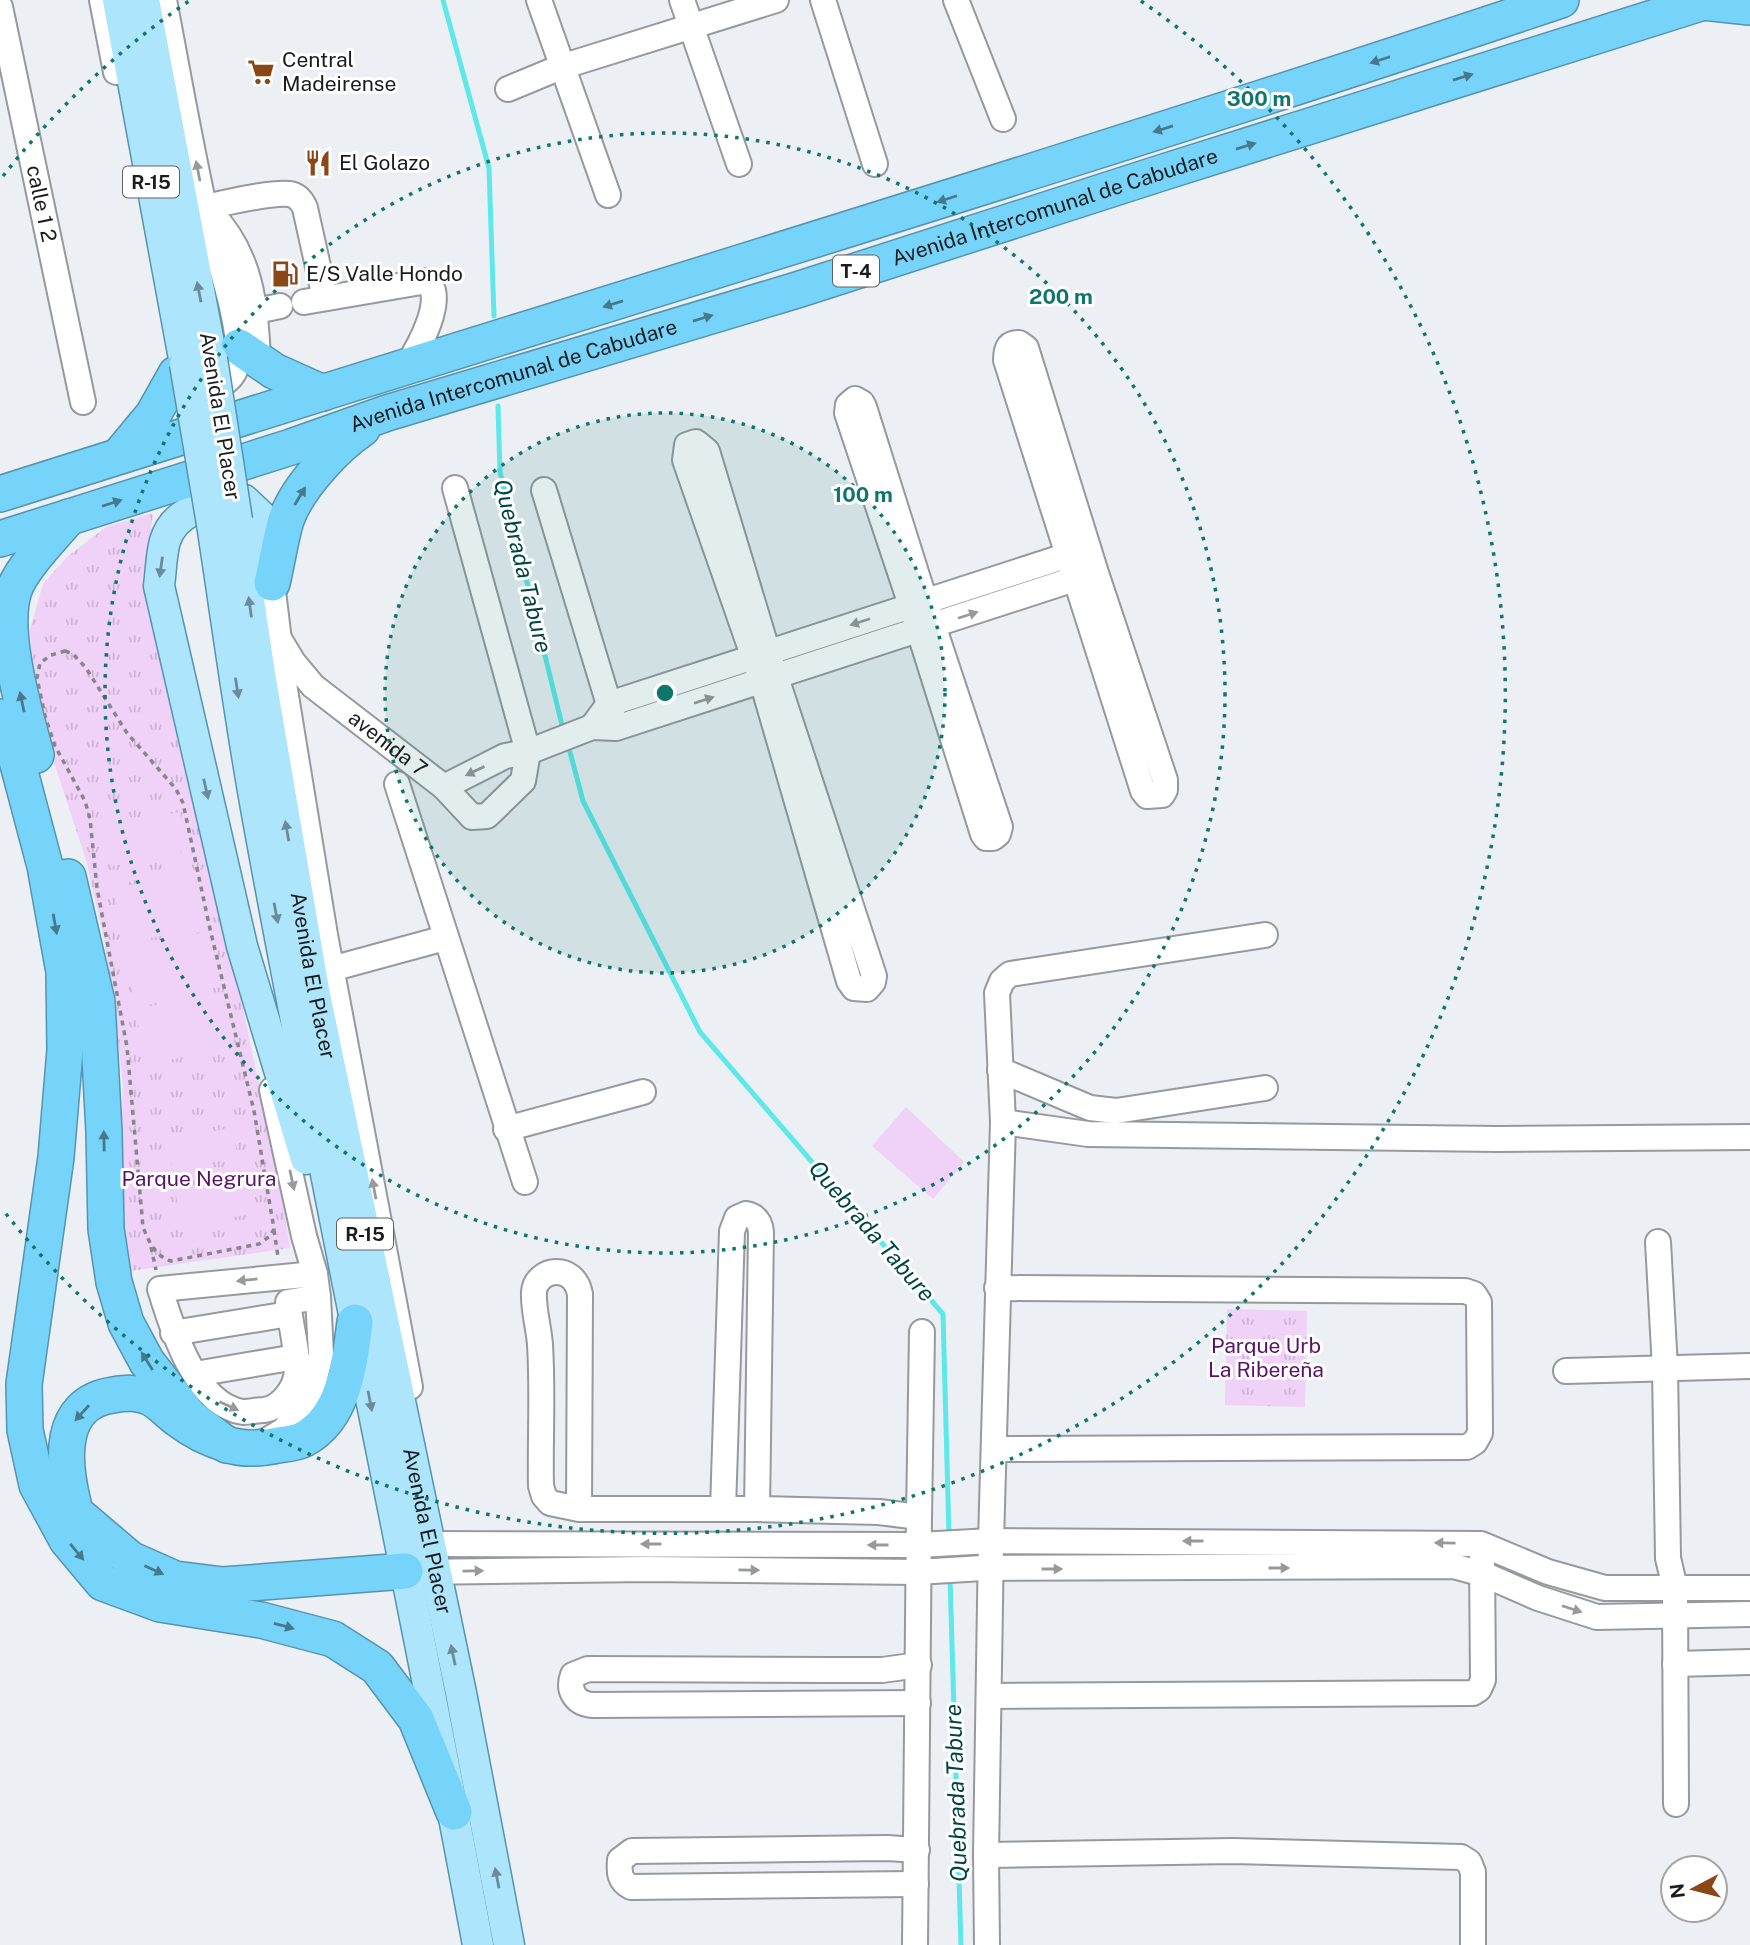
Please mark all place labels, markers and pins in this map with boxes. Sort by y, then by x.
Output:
place label: Central Madeirense [282,47,396,96]
supermarket icon: Central Madeirense [246,57,276,87]
restaurant icon: El Golazo [303,148,333,178]
place label: El Golazo [339,150,430,175]
fuel station icon: E/S Valle Hondo [270,259,300,289]
place label: E/S Valle Hondo [306,261,463,286]
centre of rings [653,681,677,705]

